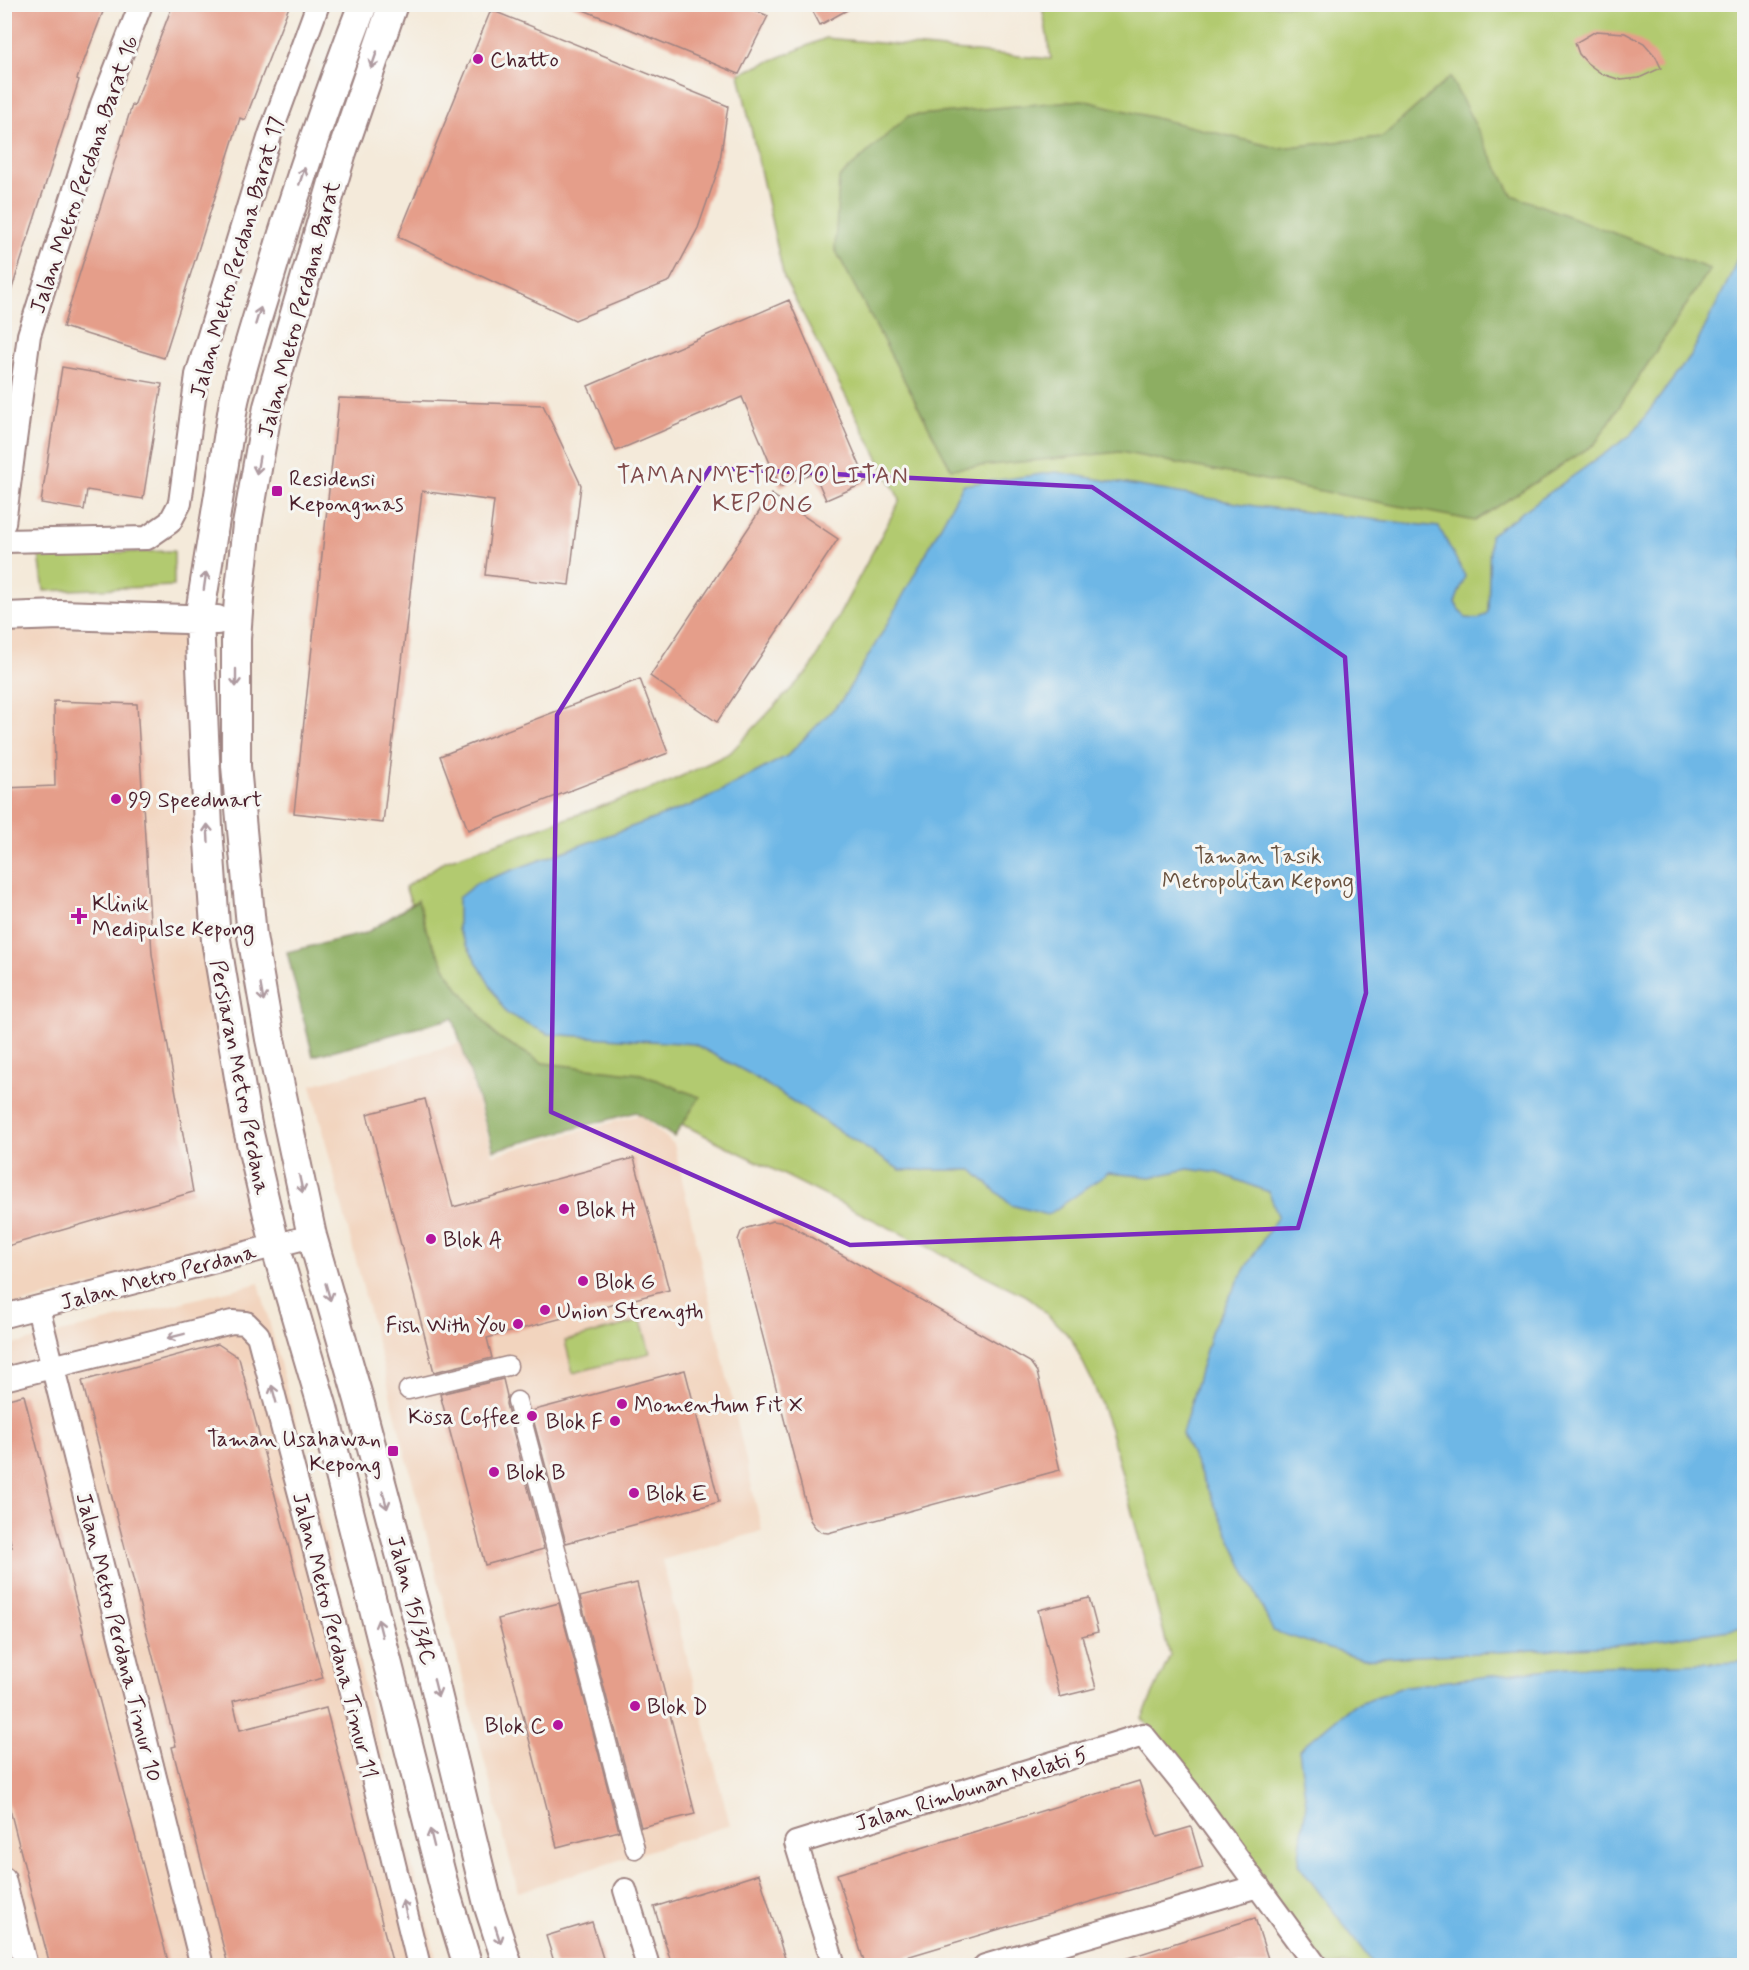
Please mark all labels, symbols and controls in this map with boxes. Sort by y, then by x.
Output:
street label: Jalan Metro Perdana Barat 16 [24,32,146,317]
place label: Chatto [490,47,559,75]
one-way arrow [367,50,378,69]
marker: Chatto [471,52,485,66]
street label: Jalan Metro Perdana Barat 17 [184,114,292,401]
one-way arrow [297,167,308,186]
street label: Jalan Metro Perdana Barat [252,178,348,441]
one-way arrow [253,307,264,326]
one-way arrow [252,454,263,474]
district label: TAMAN METROPOLITAN KEPONG [617,461,909,520]
place label: Residensi Kepongmas [289,466,404,520]
marker: Residensi Kepongmas [270,484,284,498]
one-way arrow [199,572,210,591]
one-way arrow [230,668,242,688]
place label: 99 Speedmart [128,787,262,815]
marker: 99 Speedmart [109,792,123,806]
one-way arrow [203,824,214,844]
park label: Taman Tasik Metropolitan Kepong [1162,843,1354,899]
place label: Klinik Medipulse Kepong [92,891,254,947]
marker: Klinik Medipulse Kepong [70,907,88,925]
street label: Persiaran Metro Perdana [203,958,276,1198]
one-way arrow [257,983,268,1003]
one-way arrow [296,1174,307,1194]
place label: Blok H [576,1197,636,1225]
marker: Blok H [557,1202,571,1216]
place label: Blok A [443,1227,502,1255]
marker: Blok A [424,1232,438,1246]
street label: Jalan Metro Perdana [58,1238,260,1318]
place label: Blok G [595,1269,655,1297]
marker: Blok G [576,1274,590,1288]
one-way arrow [323,1282,334,1301]
place label: Union Strength [557,1298,703,1327]
marker: Union Strength [538,1303,552,1317]
place label: Fish With You [386,1312,506,1340]
marker: Fish With You [511,1317,525,1331]
one-way arrow [166,1331,185,1343]
one-way arrow [268,1385,279,1404]
place label: Momentum Fit X [634,1392,803,1420]
marker: Momentum Fit X [615,1397,629,1411]
place label: Kösa Coffee [408,1404,520,1432]
marker: Kösa Coffee [525,1409,539,1423]
place label: Blok F [546,1409,603,1437]
marker: Blok F [608,1414,622,1428]
place label: Taman Usahawan Kepong [207,1426,381,1480]
marker: Taman Usahawan Kepong [386,1444,400,1458]
place label: Blok B [506,1460,566,1488]
marker: Blok B [487,1465,501,1479]
place label: Blok E [646,1481,707,1509]
marker: Blok E [627,1486,641,1500]
street label: Jalan Metro Perdana Timur 10 [69,1490,168,1785]
street label: Jalan Metro Perdana Timur 11 [285,1490,383,1781]
one-way arrow [380,1490,392,1509]
street label: Jalan 15/34C [380,1532,442,1669]
one-way arrow [373,1619,385,1638]
one-way arrow [431,1679,443,1698]
place label: Blok D [647,1694,708,1722]
marker: Blok D [628,1699,642,1713]
place label: Blok C [485,1713,546,1741]
marker: Blok C [551,1718,565,1732]
street label: Jalan Rimbunan Melati 5 [852,1741,1091,1839]
one-way arrow [426,1829,438,1848]
one-way arrow [399,1900,411,1919]
one-way arrow [494,1925,505,1944]

